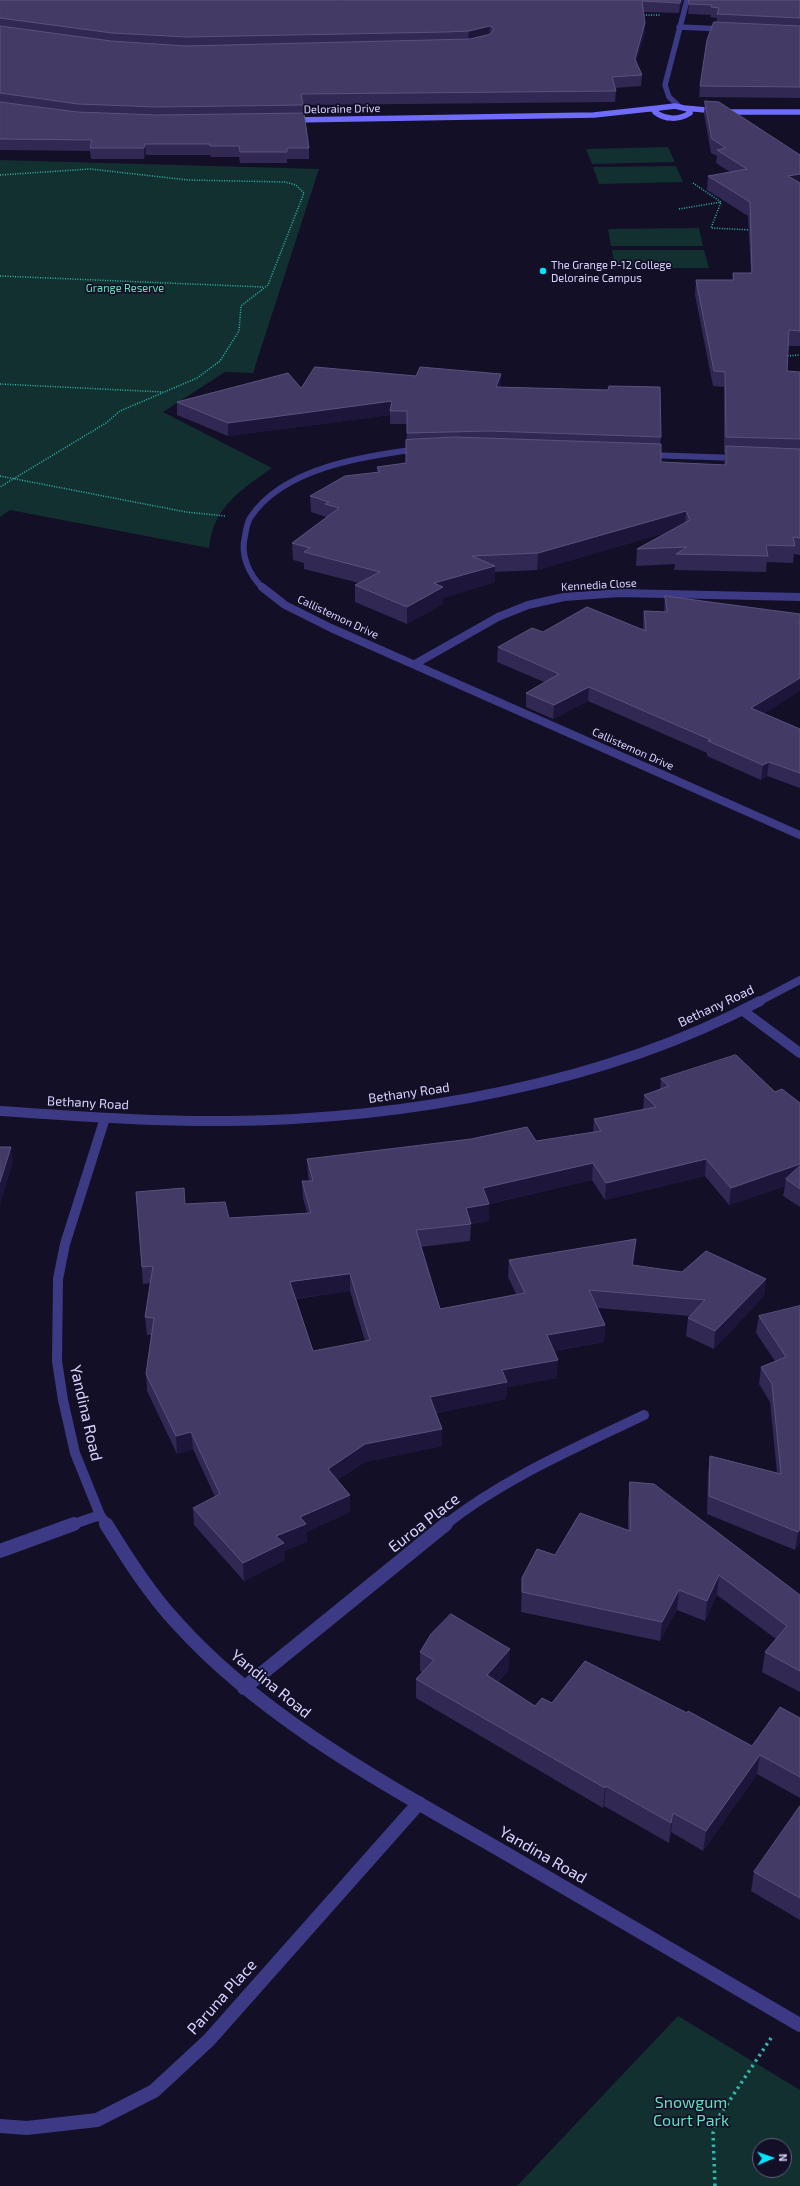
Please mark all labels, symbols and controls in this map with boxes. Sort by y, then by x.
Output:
street label: Deloraine Drive [304,102,380,116]
place label: The Grange P-12 College Deloraine Campus [551,258,671,284]
marker: The Grange P-12 College Deloraine Campus [538,266,548,276]
park label: Grange Reserve [86,281,164,295]
street label: Kennedia Close [561,576,637,594]
street label: Callistemon Drive [295,592,381,642]
street label: Callistemon Drive [590,725,676,773]
street label: Bethany Road [676,982,756,1030]
street label: Bethany Road [367,1080,451,1106]
street label: Bethany Road [47,1093,129,1113]
street label: Yandina Road [66,1363,106,1463]
street label: Euroa Place [385,1489,463,1557]
street label: Yandina Road [227,1646,315,1722]
street label: Yandina Road [496,1822,590,1888]
street label: Paruna Place [183,1955,261,2039]
park label: Snowgum Court Park [653,2093,729,2131]
north arrow [752,2138,792,2178]
text: N [777,2153,790,2162]

